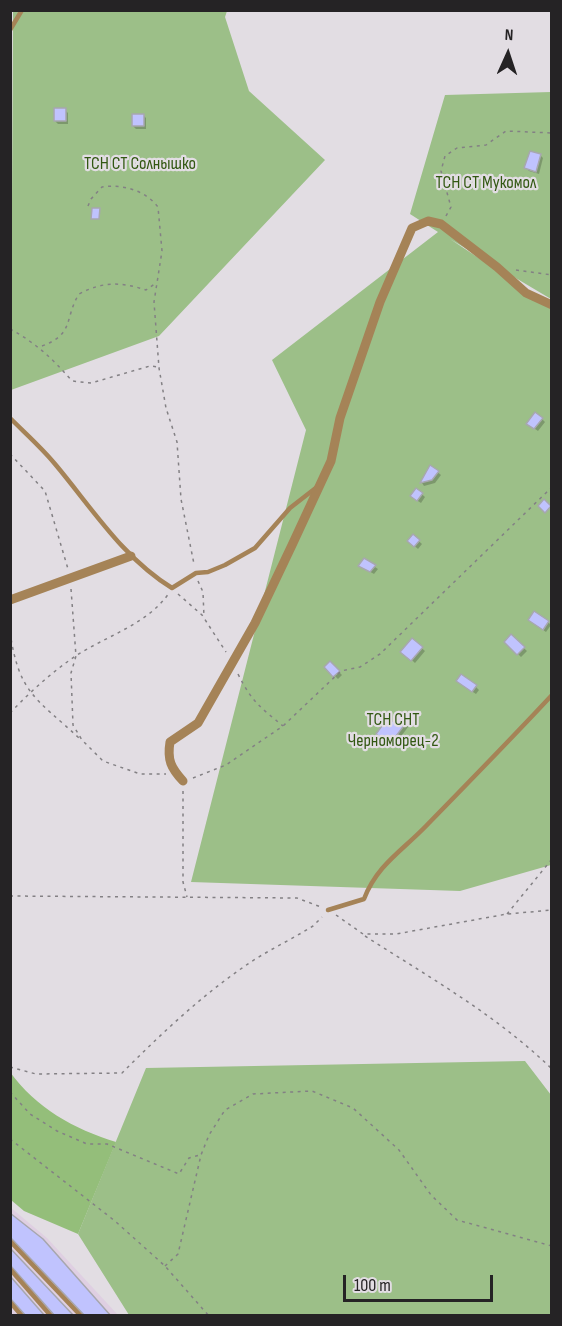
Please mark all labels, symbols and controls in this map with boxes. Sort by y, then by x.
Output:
north arrow [478,24,538,84]
text: N [504,26,514,45]
park label: ТСН СТ Солнышко [84,153,196,175]
park label: ТСН СТ Мукомол [436,172,536,194]
park label: ТСН СНТ Черноморец-2 [347,709,439,752]
scale bar [346,1263,496,1301]
text: 100 m [354,1275,391,1296]

